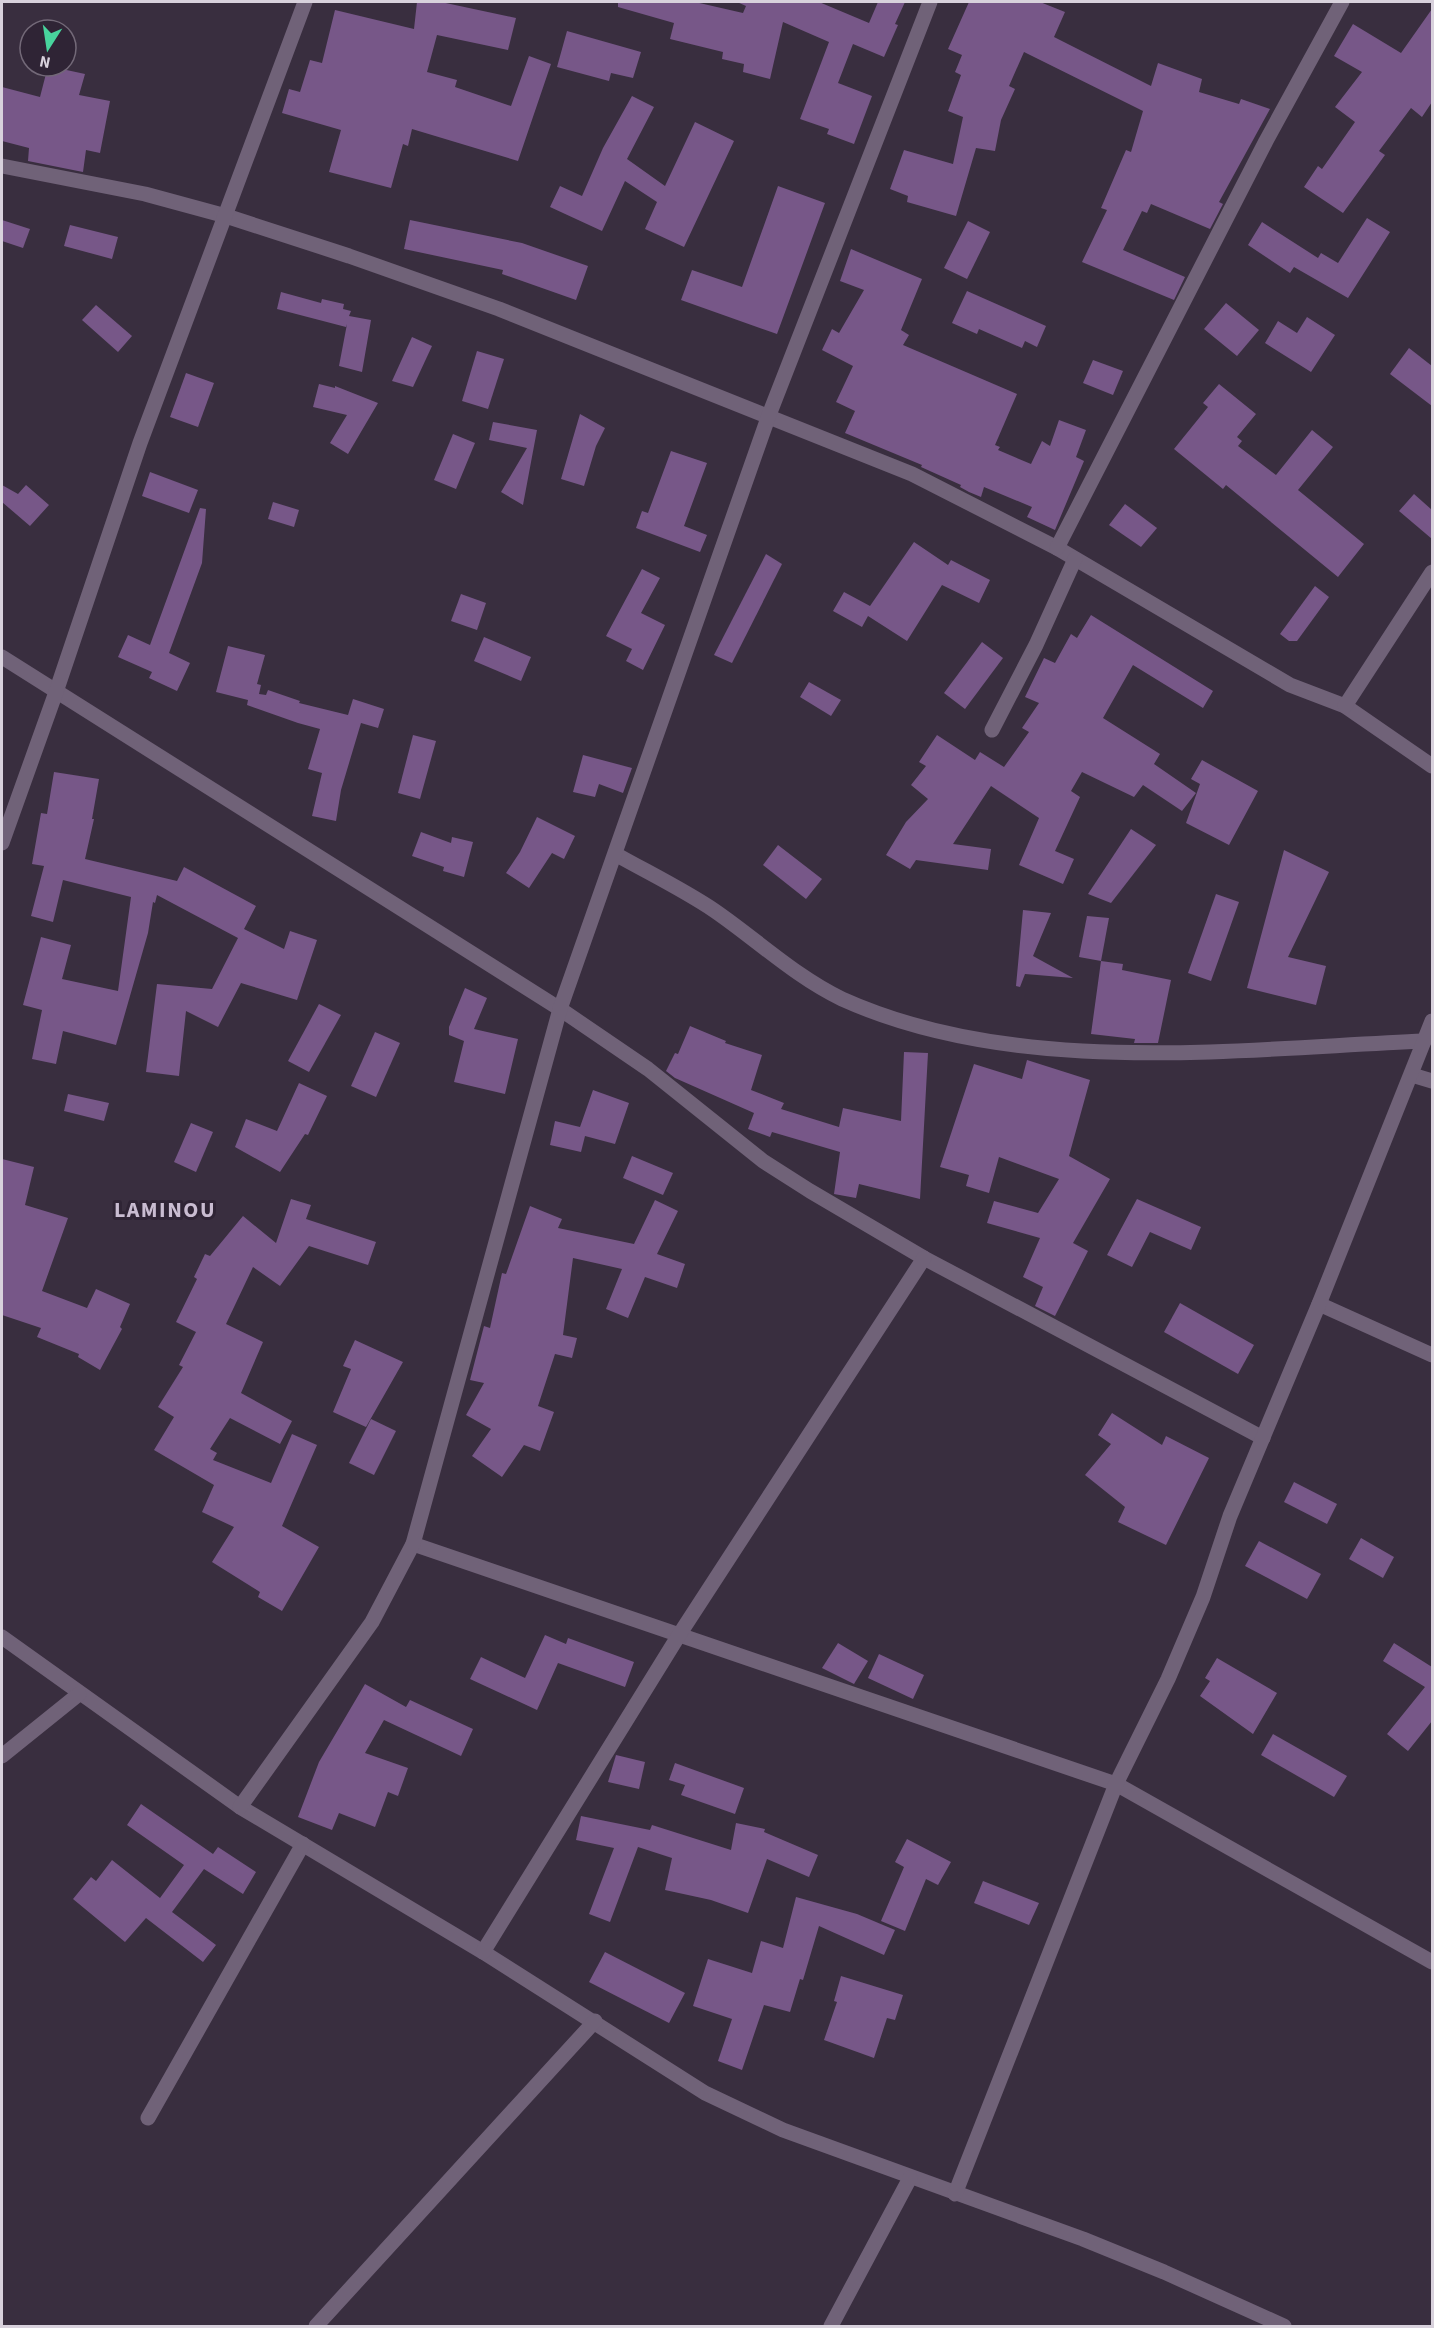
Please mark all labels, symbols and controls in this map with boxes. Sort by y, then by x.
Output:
north arrow [18,18,78,78]
text: N [38,50,53,74]
district label: LAMINOU [114,1194,216,1226]

